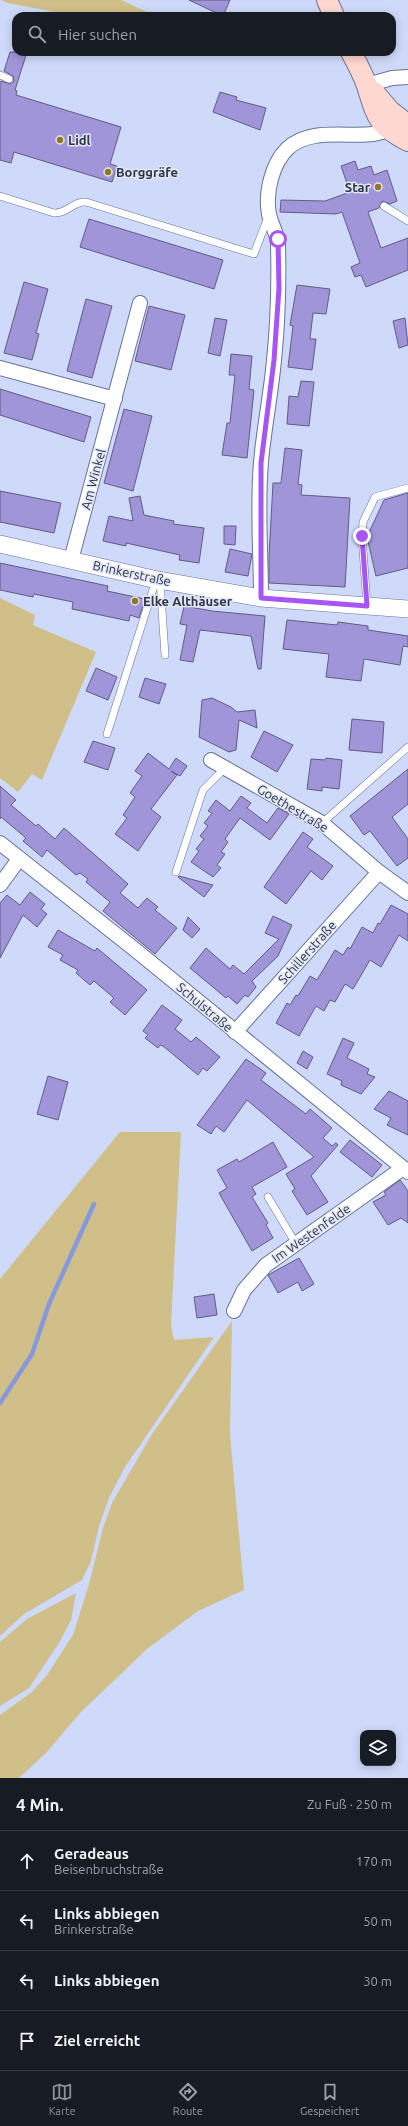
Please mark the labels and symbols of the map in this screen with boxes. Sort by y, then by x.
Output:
place label: Lidl [68,133,91,147]
marker: Lidl [55,135,65,145]
place label: Borggräfe [116,165,178,179]
marker: Borggräfe [103,167,113,177]
place label: Star [345,180,371,194]
marker: Star [373,182,383,192]
route start [269,230,287,248]
street label: Am Winkel [78,446,108,511]
route end [353,527,371,545]
street label: Brinkerstraße [92,558,172,588]
place label: Elke Althäuser [143,594,233,608]
marker: Elke Althäuser [130,596,140,606]
street label: Goethestraße [255,781,331,835]
street label: Schillerstraße [275,918,339,986]
street label: Schulstraße [174,980,236,1034]
street label: Im Westenfelde [269,1201,353,1265]

